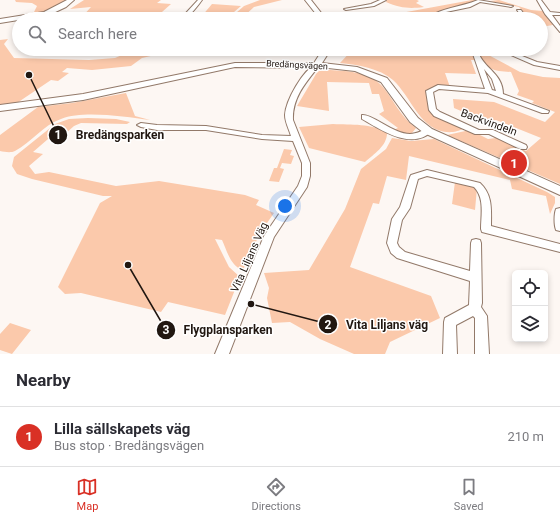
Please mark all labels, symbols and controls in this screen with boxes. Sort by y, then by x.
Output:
search box [12,12,548,56]
icon: search [26,23,48,45]
text: Search here [58,25,137,43]
street label: Bredängsvägen [266,58,328,72]
street label: Backvindeln [459,106,519,139]
callout: Bredängsparken [48,123,172,147]
text: 1 [55,128,61,142]
text: Bredängsparken [76,128,164,142]
pin: 1 [501,148,527,178]
your location [275,196,295,216]
street label: Vita Liljans Väg [228,220,271,294]
map controls [512,270,548,342]
button: locate [512,270,548,306]
button: layers [512,306,548,342]
callout: Vita Liljans väg [318,312,436,336]
callout: Flygplansparken [156,318,281,342]
text: 2 [325,318,332,332]
text: Vita Liljans väg [346,318,428,332]
text: 3 [163,323,170,337]
text: Flygplansparken [184,323,273,337]
text: Nearby [16,370,71,390]
text: Lilla sällskapets väg [54,420,190,438]
text: 1 [25,429,33,444]
text: 210 m [507,429,544,444]
text: Bus stop · Bredängsvägen [54,438,204,453]
tab: Map [76,476,98,513]
tab: Directions [251,476,301,513]
tab: Saved [454,476,484,513]

